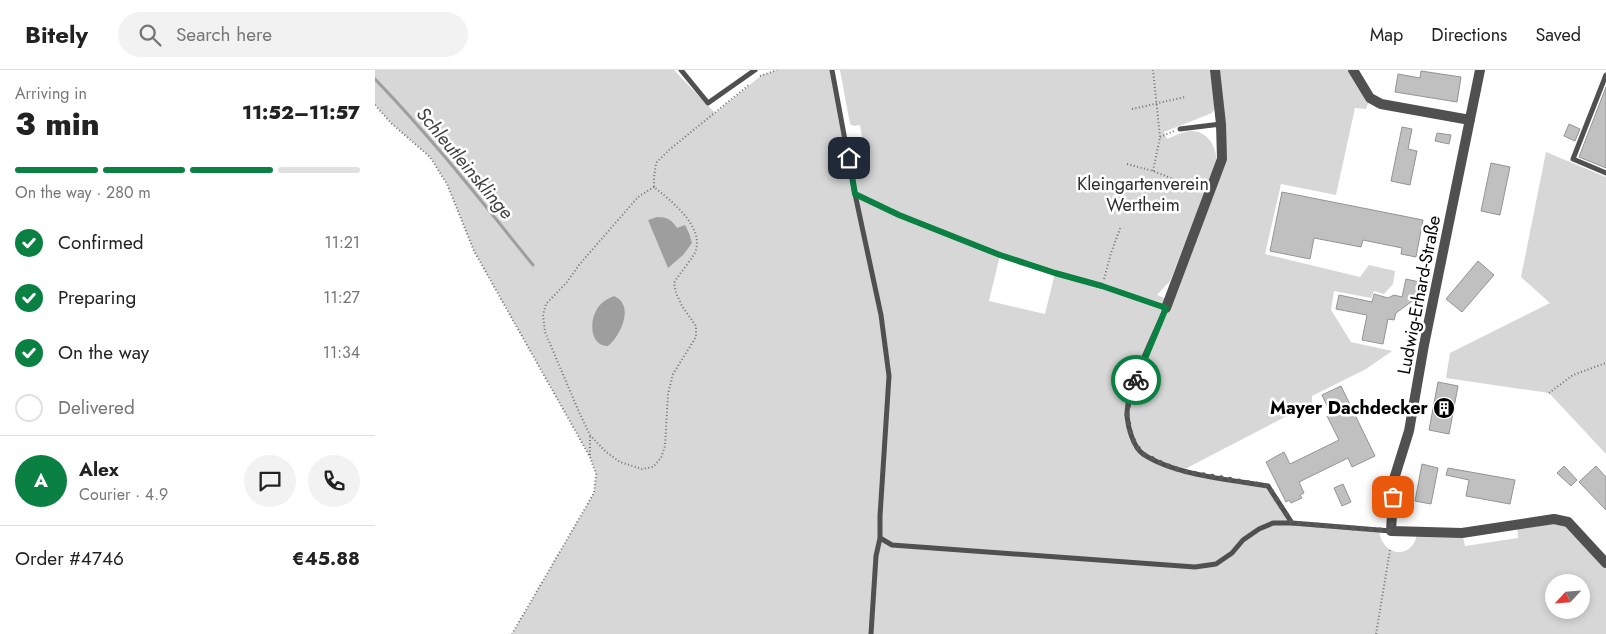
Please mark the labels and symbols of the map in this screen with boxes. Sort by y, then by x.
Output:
water label: Schleutleinsklinge [410,101,520,225]
pin [828,137,870,179]
park label: Kleingartenverein Wertheim [1077,171,1209,218]
street label: Ludwig-Erhard-Straße [1391,213,1447,377]
courier [1111,355,1161,405]
place label: Mayer Dachdecker [1270,395,1429,421]
building icon: Mayer Dachdecker [1432,396,1456,420]
pin [1372,476,1414,518]
north arrow [1545,574,1590,619]

